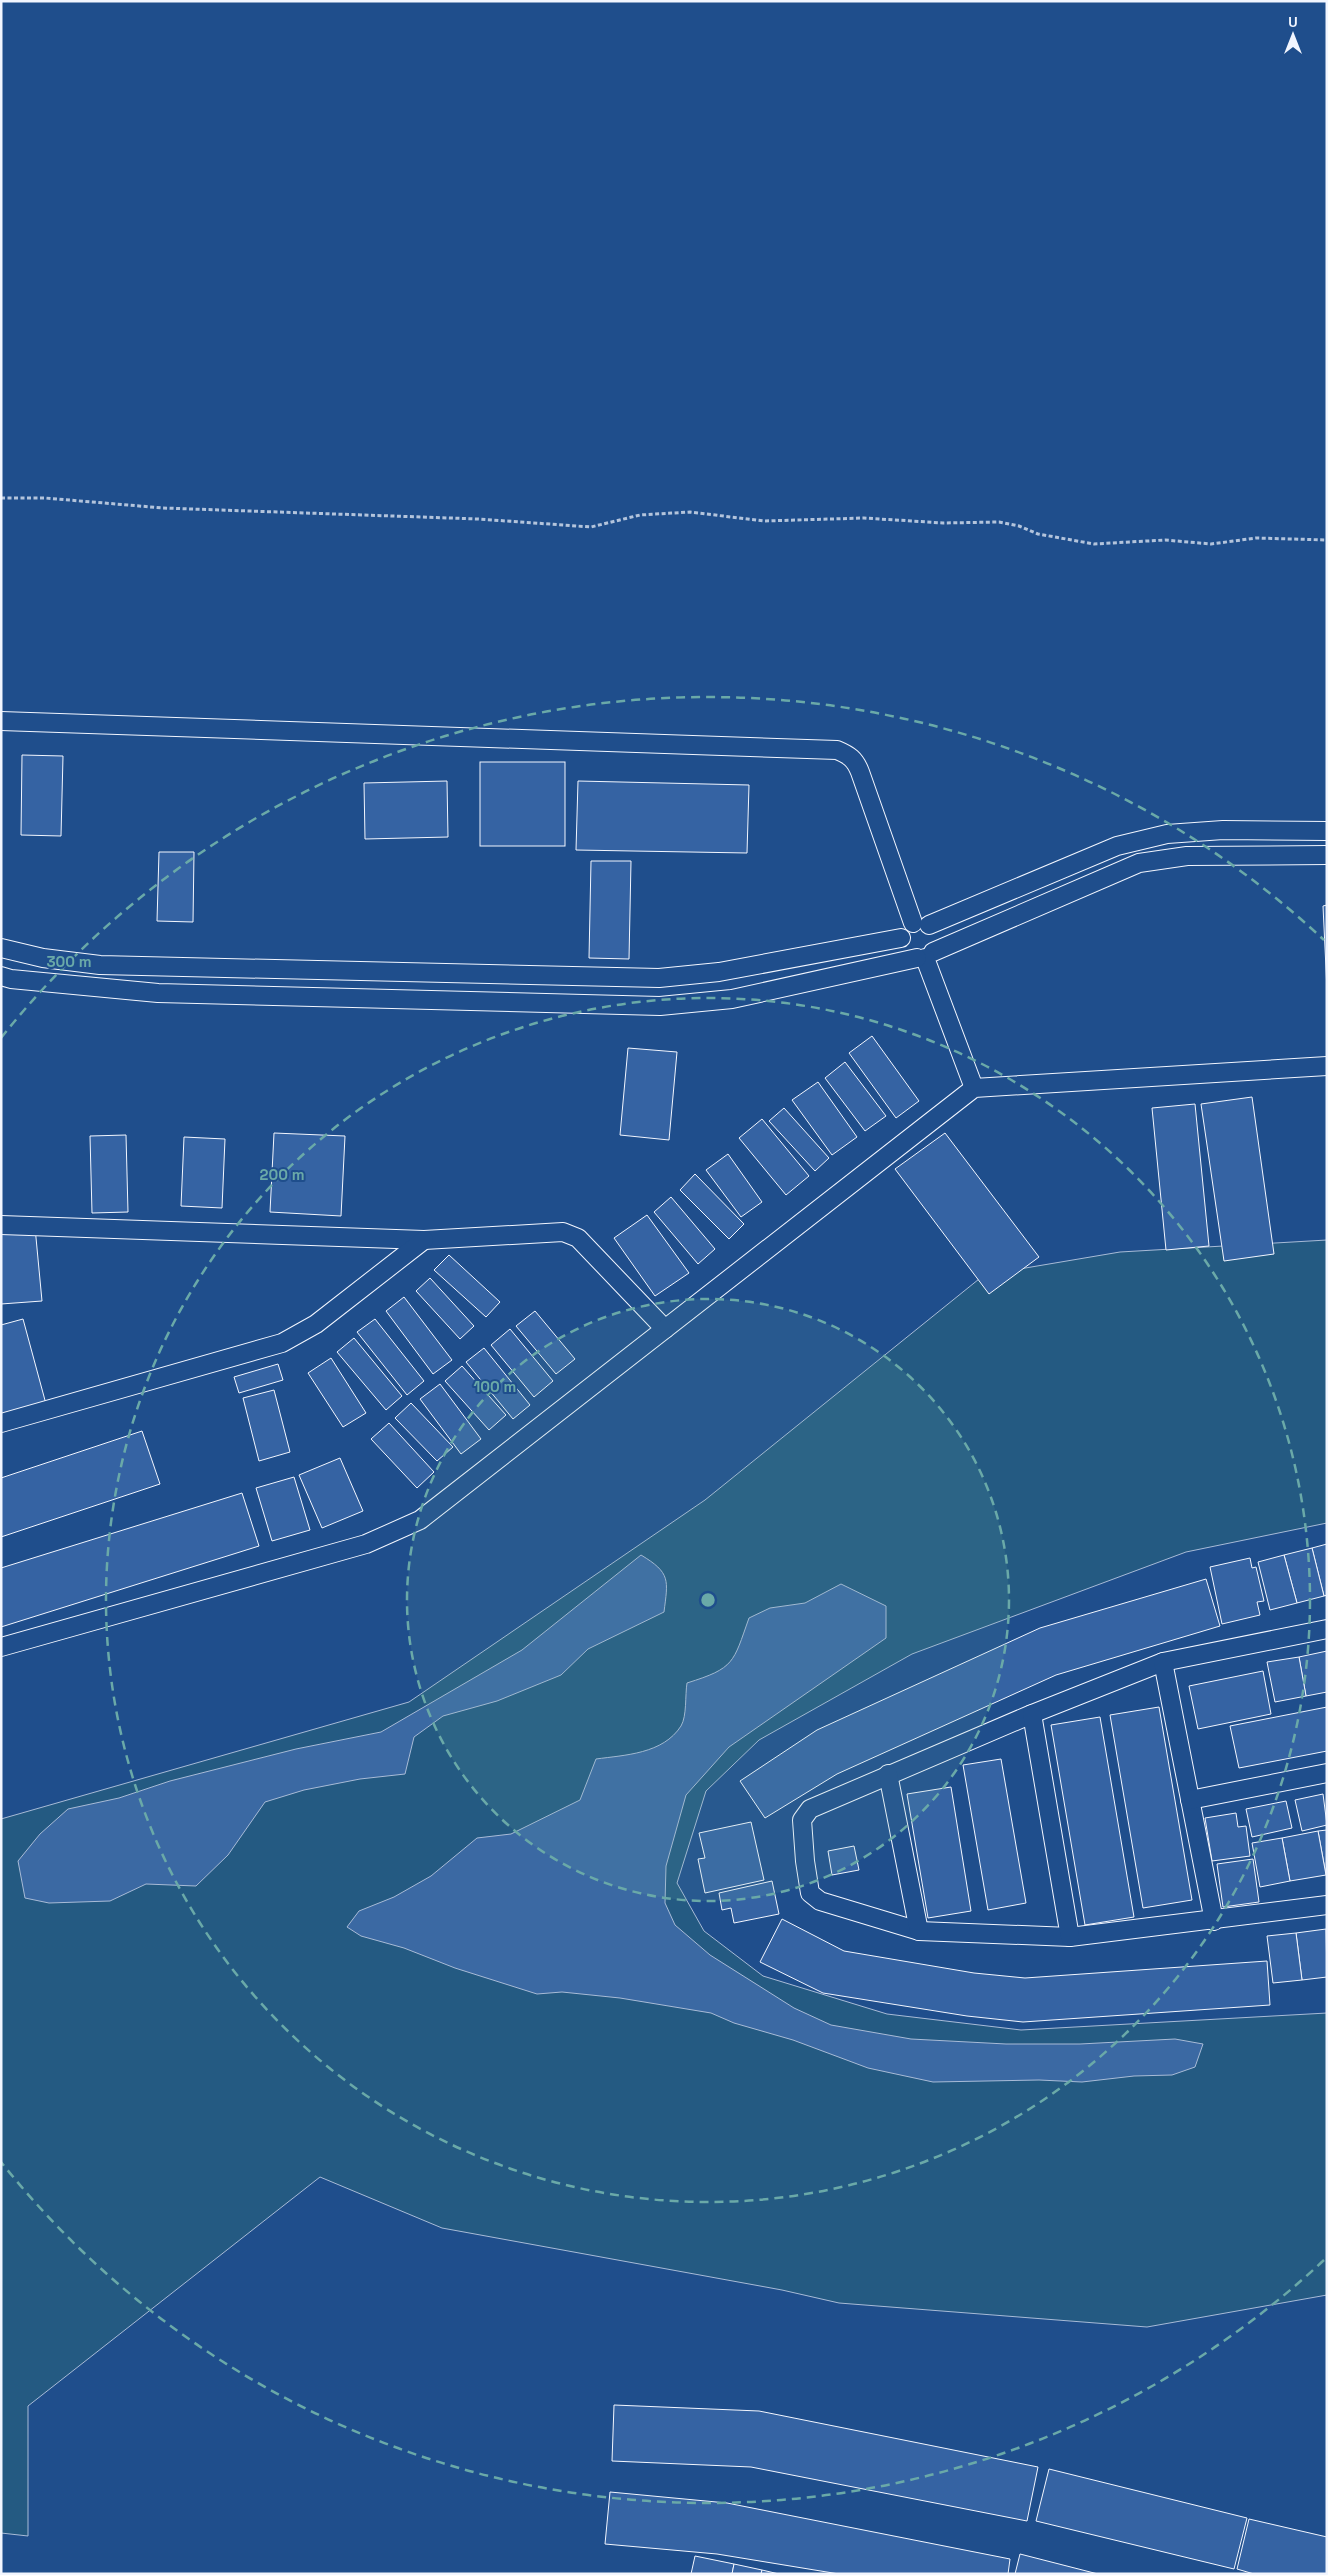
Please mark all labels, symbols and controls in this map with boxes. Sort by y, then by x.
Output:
north arrow [1268,10,1318,60]
text: U [1288,13,1298,31]
text: 300 m [46,952,92,971]
text: 200 m [260,1165,304,1184]
text: 100 m [474,1377,516,1396]
centre of rings [699,1591,717,1609]

